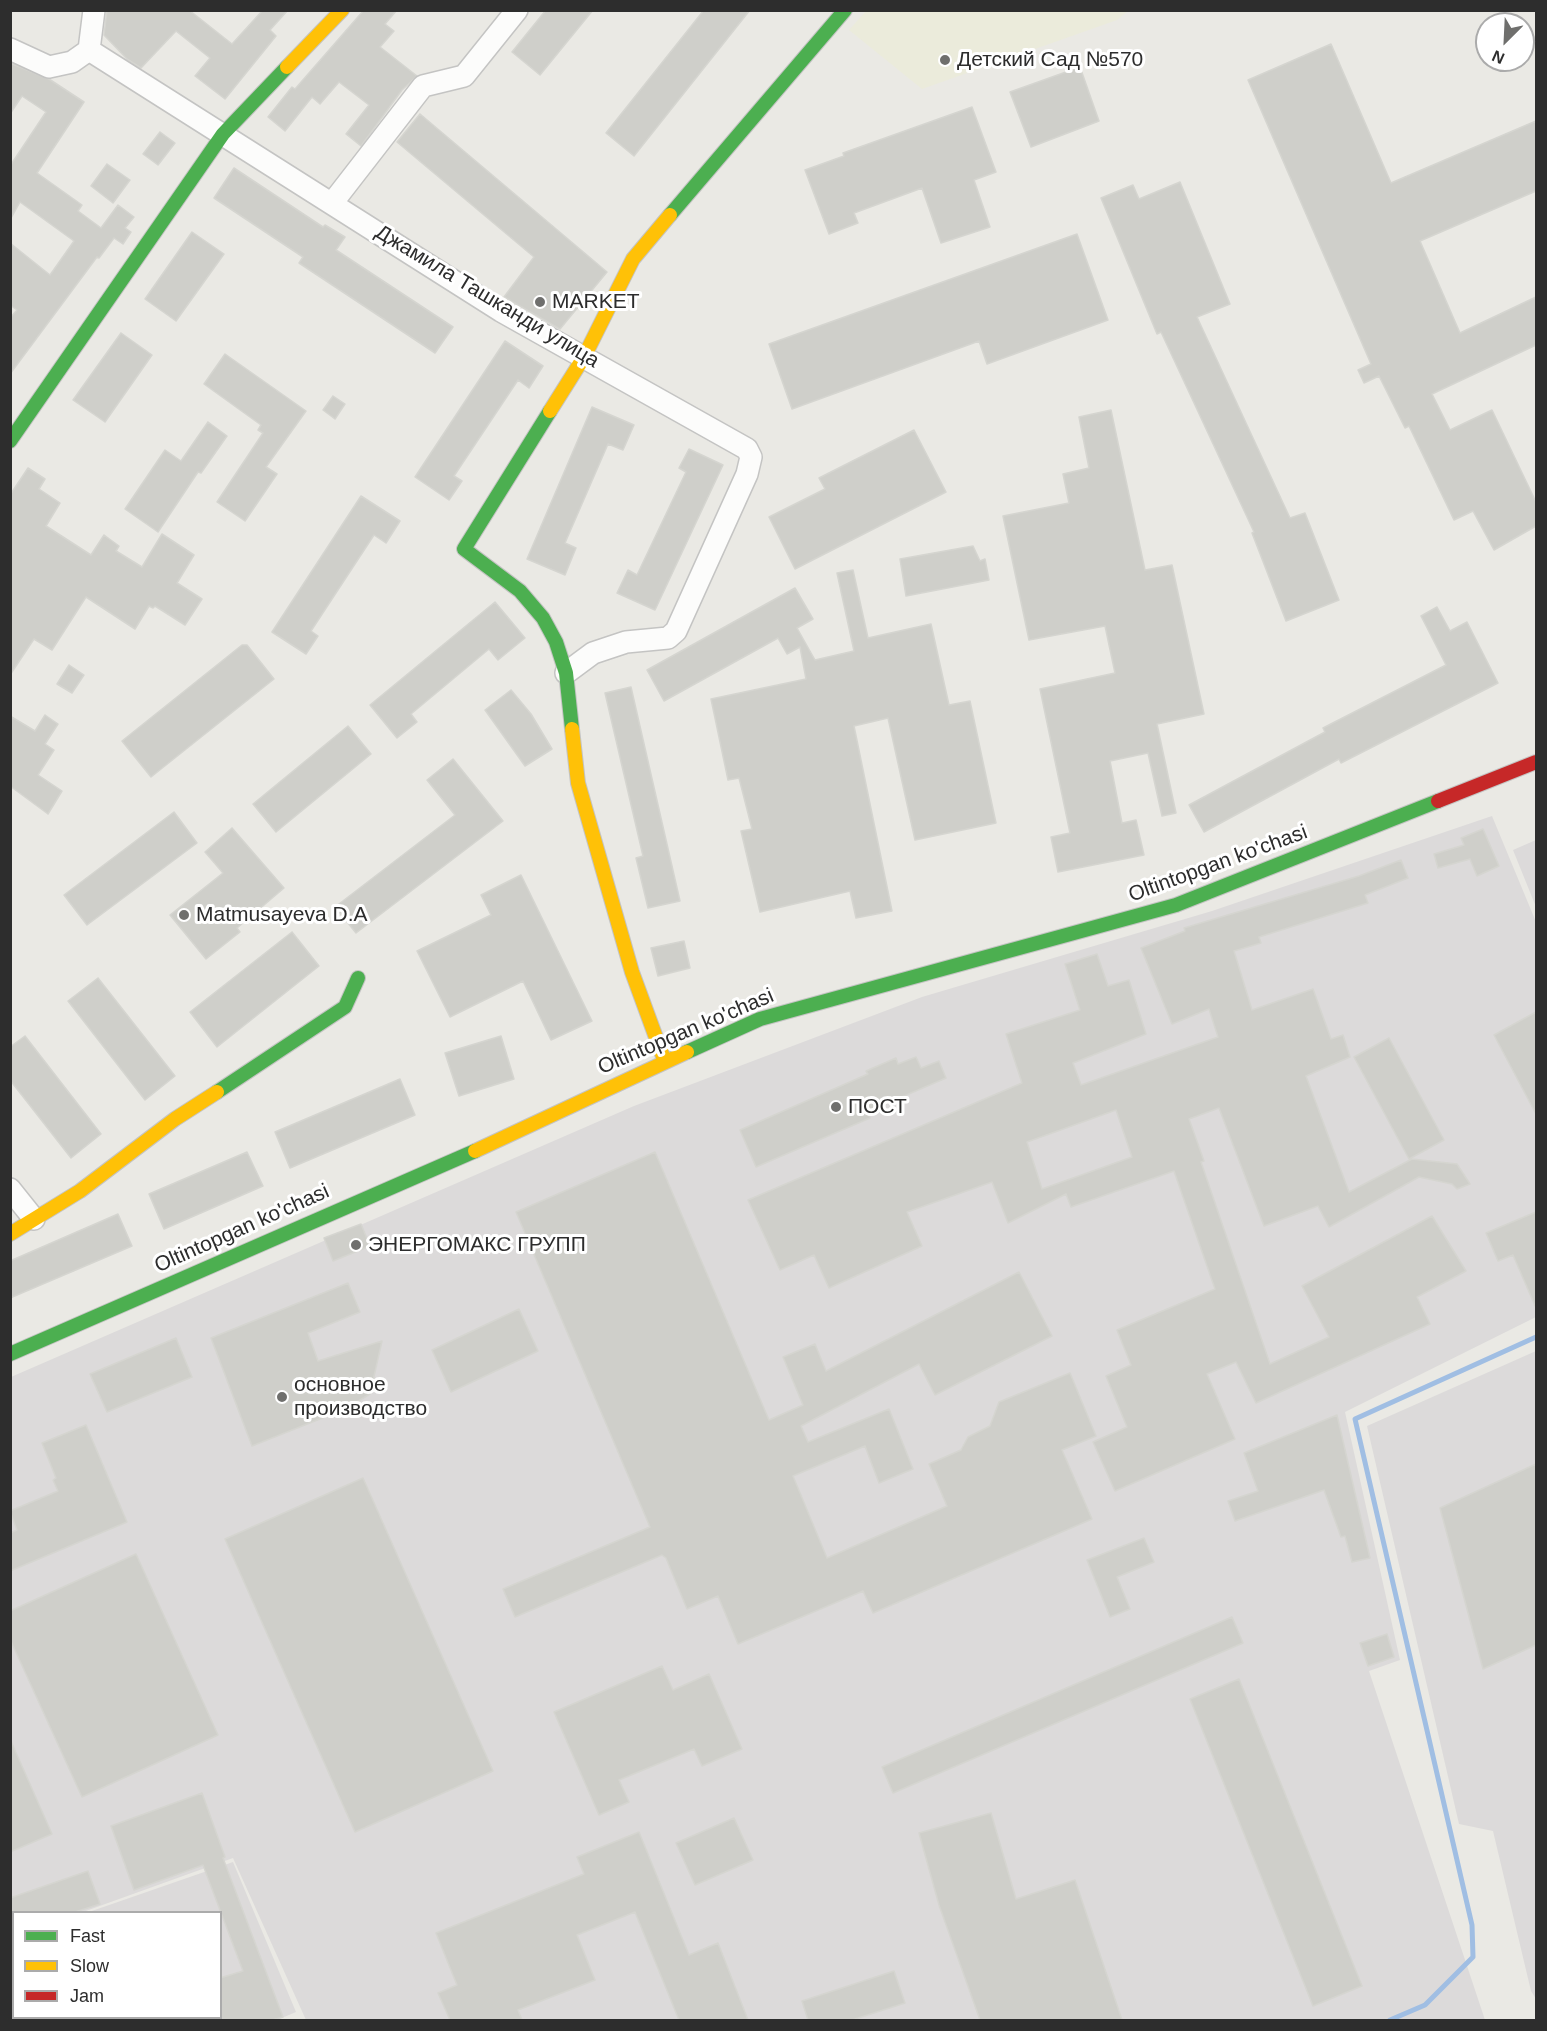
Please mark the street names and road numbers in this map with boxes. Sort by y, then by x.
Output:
street label: Джамила Ташканди улица [370,220,604,374]
street label: Oltintopgan ko'chasi [1125,820,1311,908]
street label: Oltintopgan ko'chasi [594,984,778,1080]
street label: Oltintopgan ko'chasi [151,1179,333,1279]

